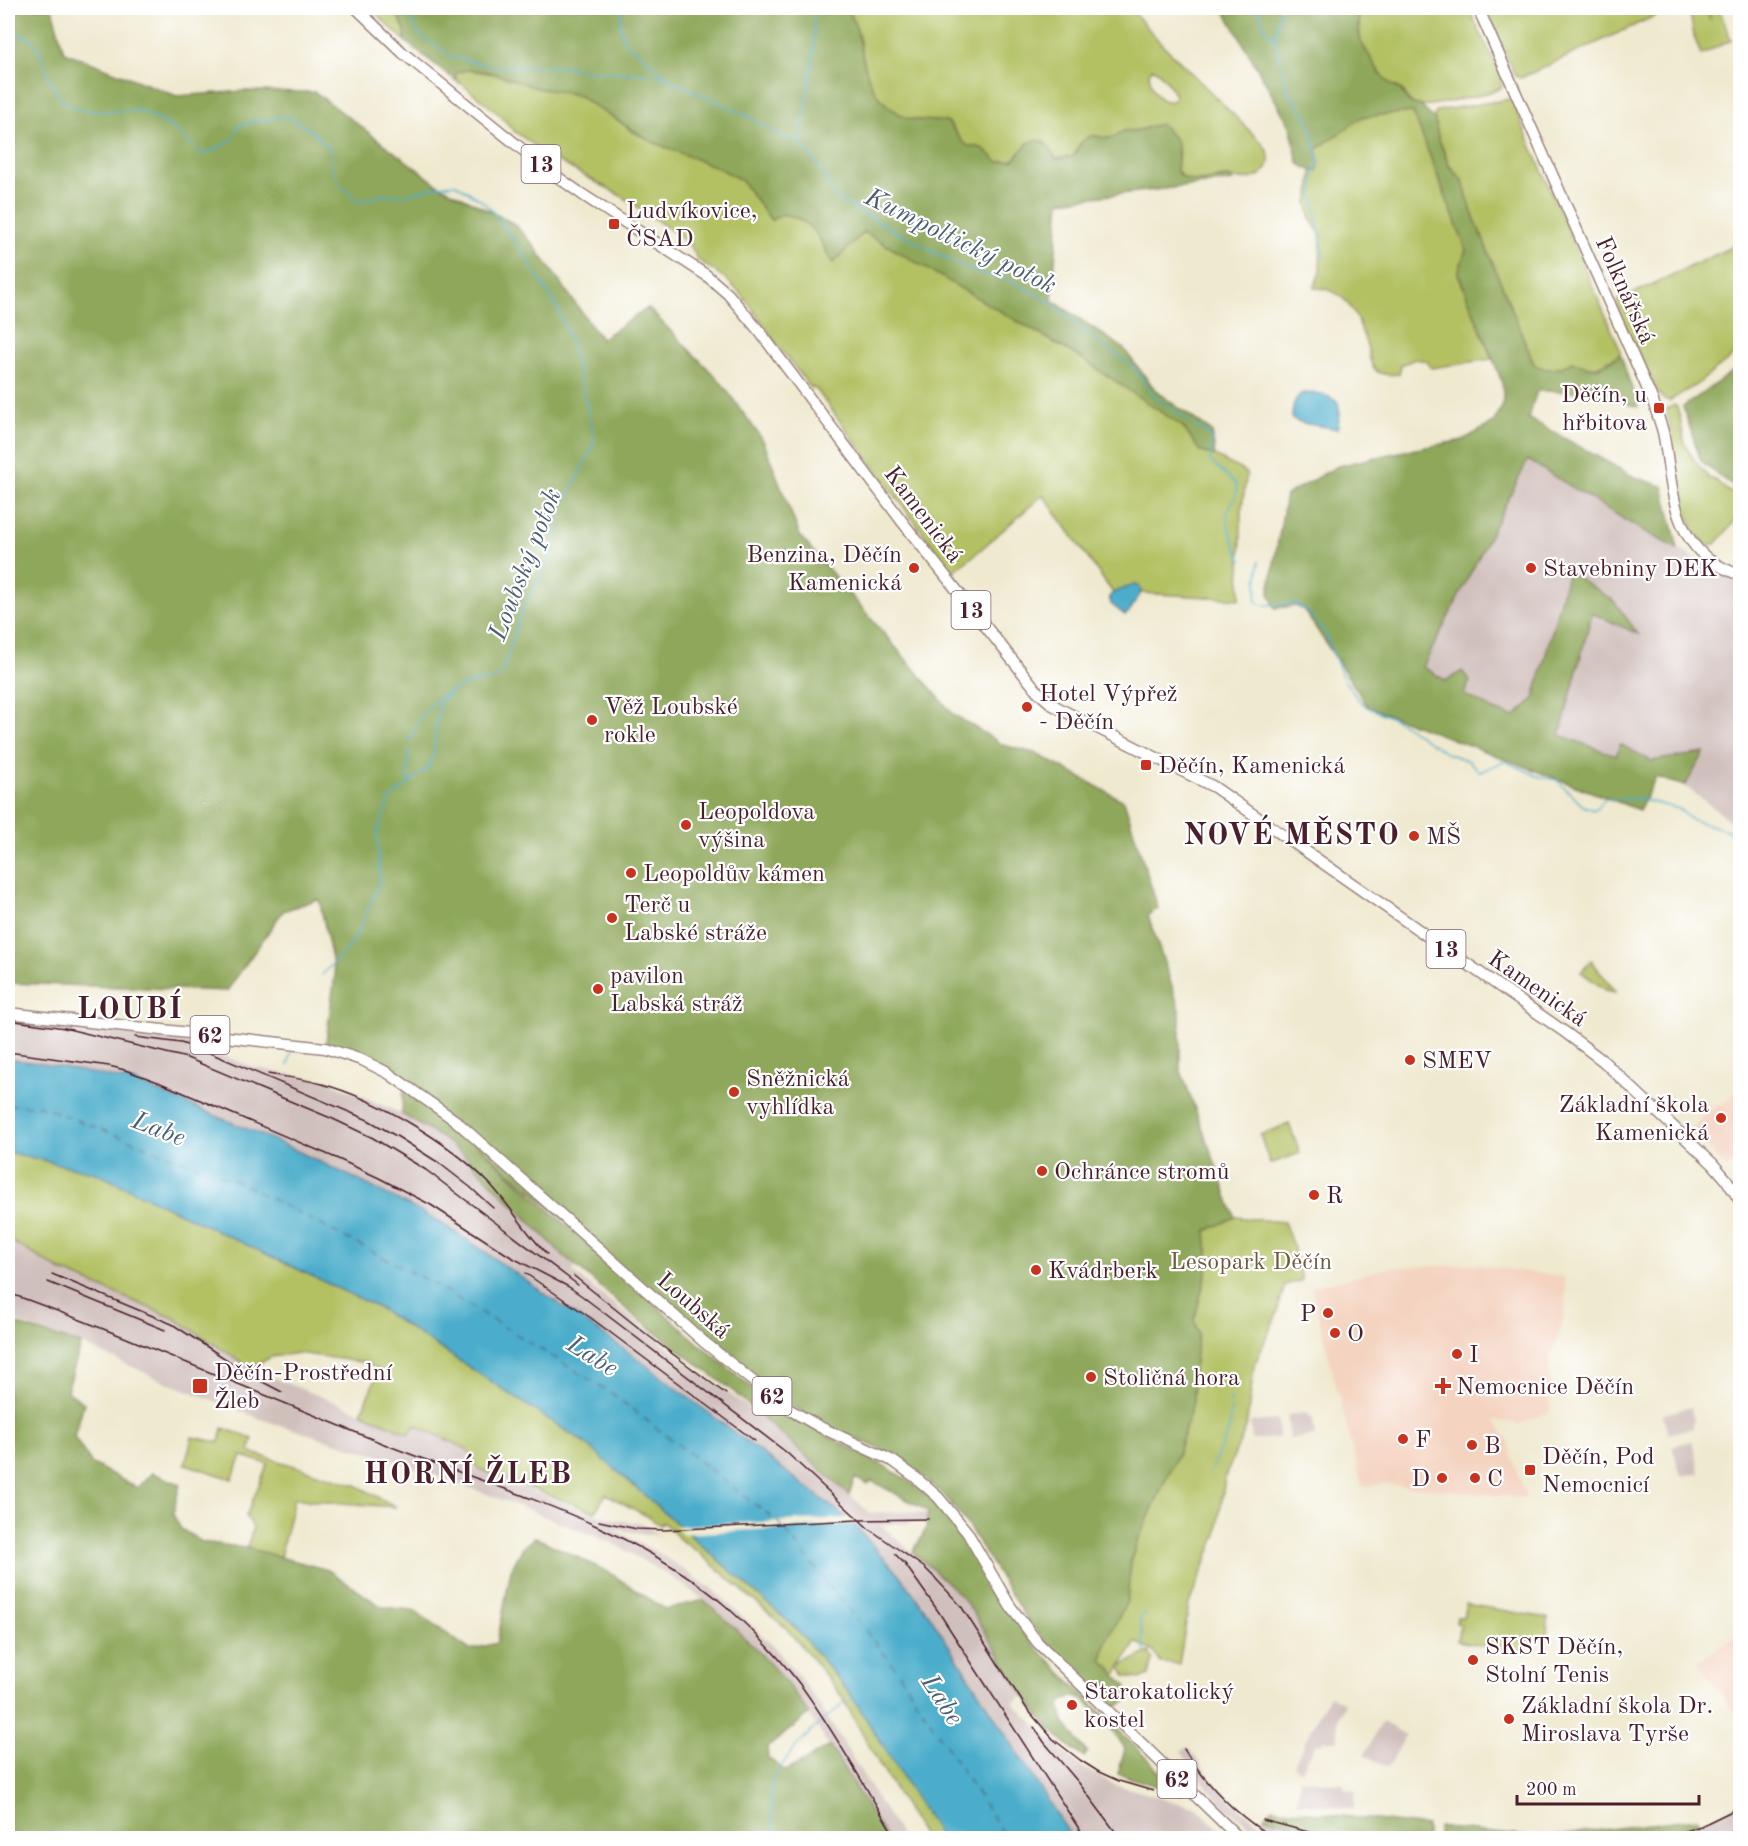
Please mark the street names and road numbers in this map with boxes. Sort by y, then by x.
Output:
road number: 13 [522,145,560,183]
street label: Folknářská [1590,234,1659,348]
street label: Kamenická [878,462,966,568]
road number: 13 [952,591,990,629]
road number: 13 [1426,930,1466,968]
street label: Kamenická [1483,947,1591,1032]
road number: 62 [190,1016,230,1054]
street label: Loubská [652,1269,734,1344]
road number: 62 [752,1377,792,1415]
road number: 62 [1158,1760,1196,1798]

